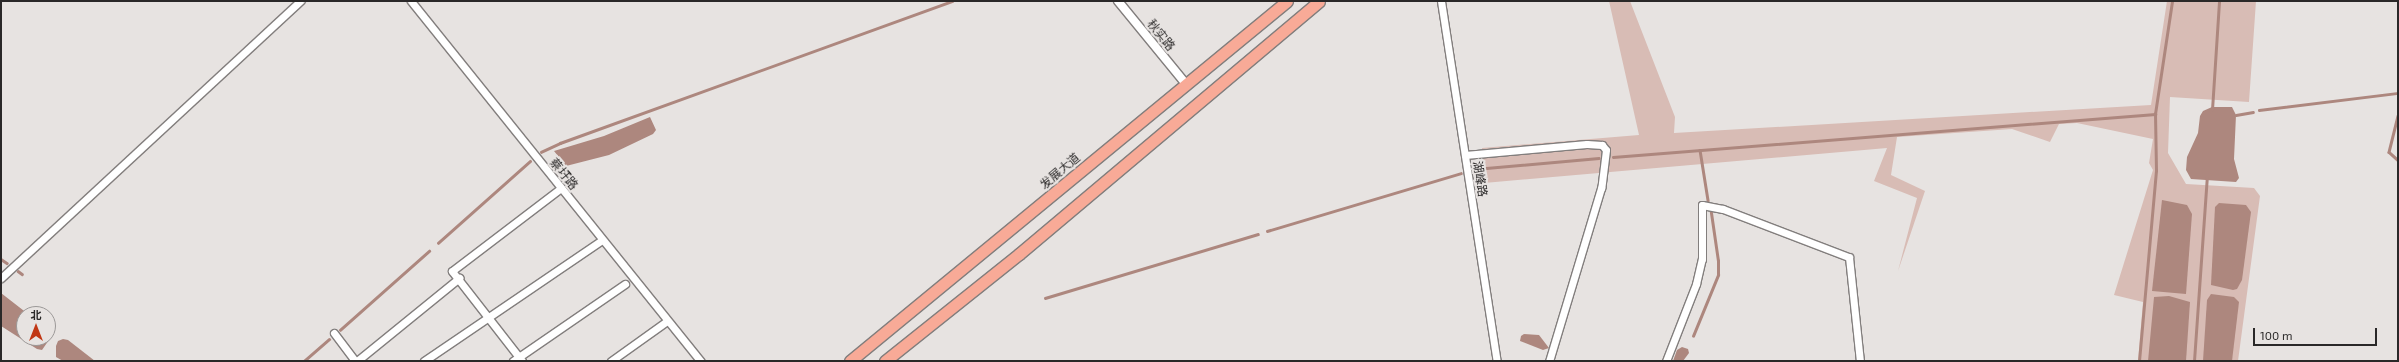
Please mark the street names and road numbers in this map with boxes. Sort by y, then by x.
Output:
street label: 秋实路 [1144,16,1178,54]
street label: 发展大道 [1037,150,1083,192]
street label: 蔡圩路 [547,155,581,193]
street label: 湖峰路 [1470,160,1490,198]

